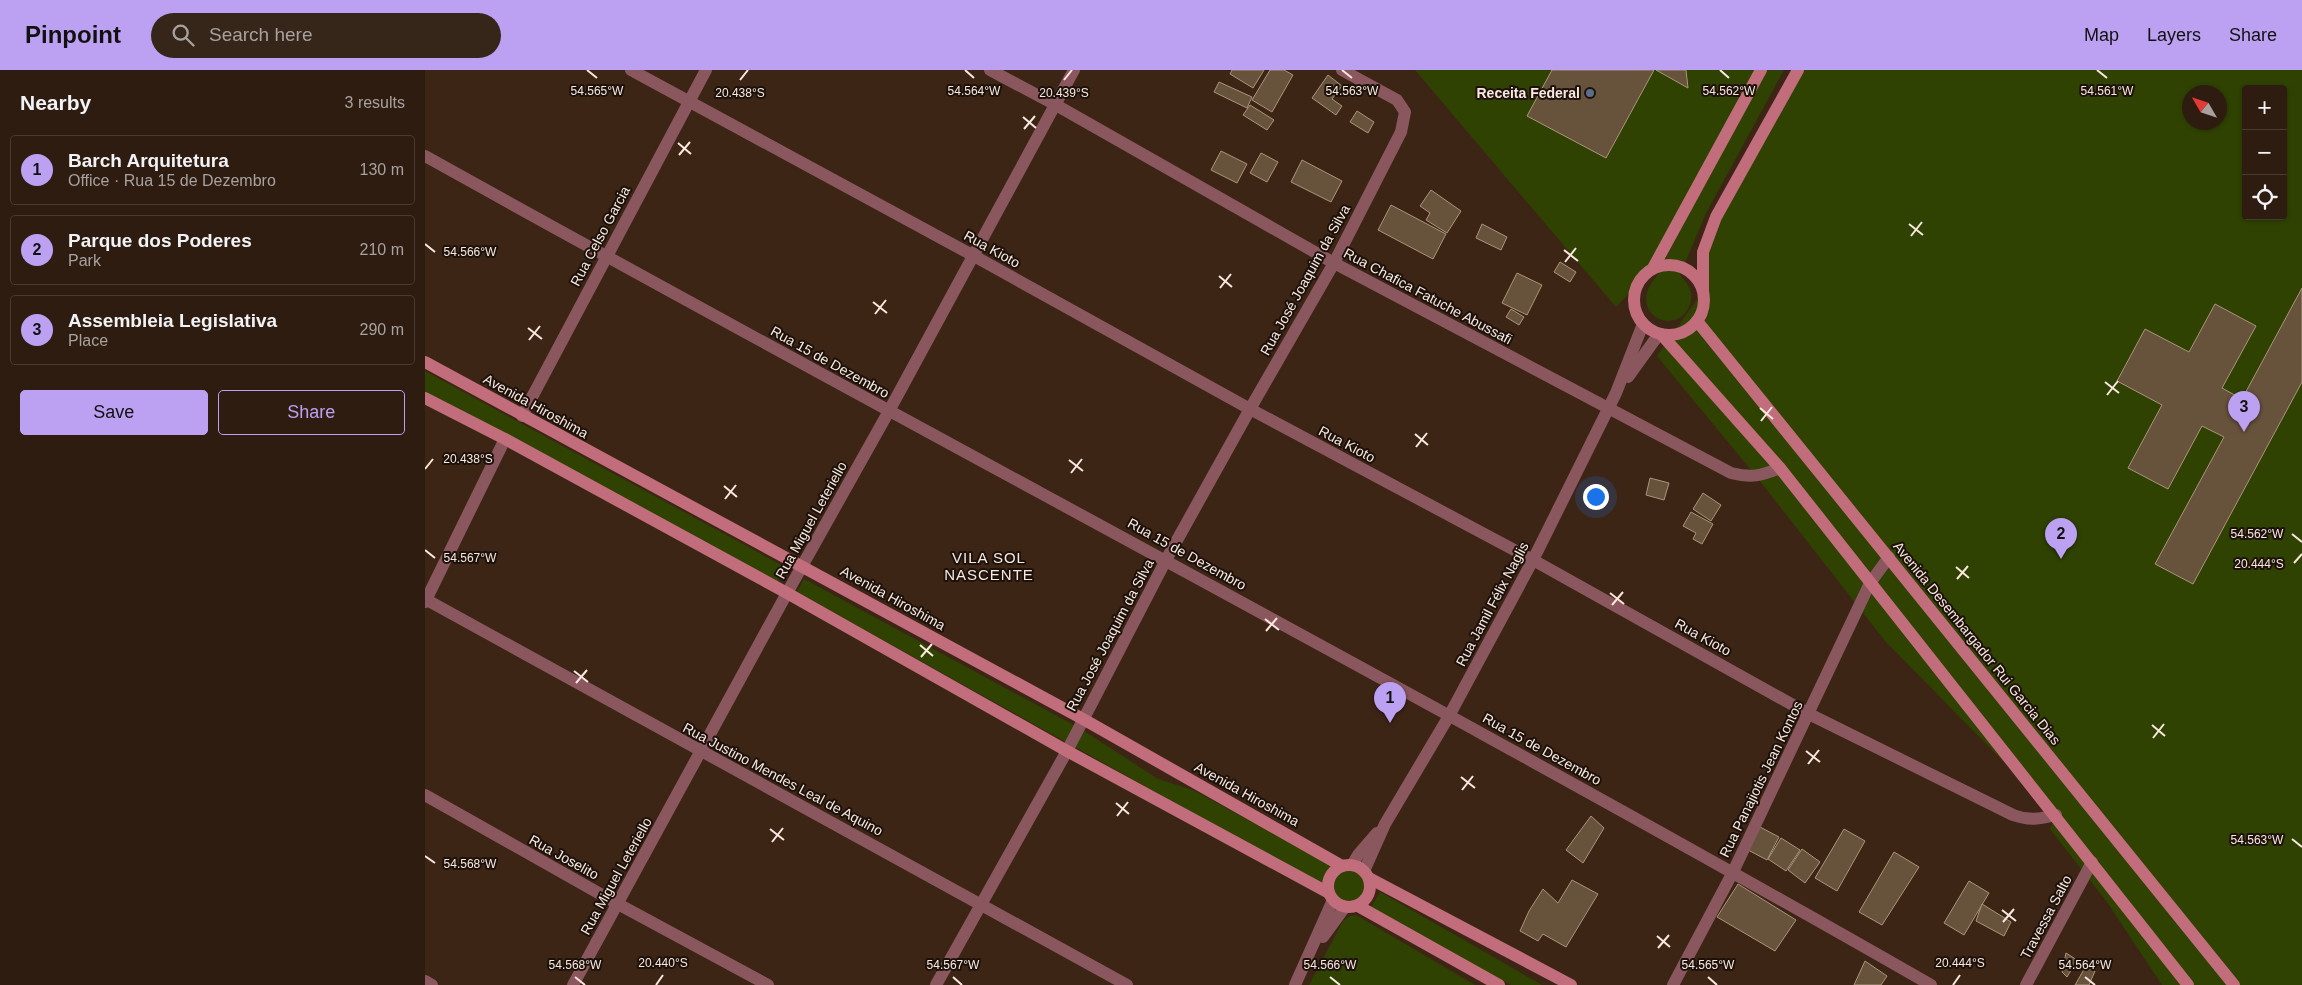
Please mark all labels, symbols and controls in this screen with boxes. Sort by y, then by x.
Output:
search box [151,13,501,58]
text: Pinpoint [25,21,121,48]
icon: search [169,21,197,49]
text: Search here [209,24,313,45]
text: Map [2084,25,2119,45]
text: Layers [2147,25,2201,45]
text: Share [2229,25,2277,45]
text: 54.565°W [571,84,624,98]
text: 54.564°W [948,84,1001,98]
text: 54.563°W [1326,84,1379,98]
text: 54.562°W [1703,84,1756,98]
text: 54.561°W [2081,84,2134,98]
place label: Receita Federal [1477,85,1580,101]
north arrow [2182,85,2227,130]
map controls [2242,85,2287,220]
button: + [2242,85,2287,130]
text: 20.438°S [715,86,765,100]
text: 20.439°S [1039,86,1089,100]
marker: Receita Federal [1584,87,1596,99]
text: Nearby [20,91,91,114]
text: 3 results [345,94,405,111]
button: − [2242,130,2287,175]
text: Barch Arquitetura [68,150,229,171]
text: 1 [33,161,41,178]
text: 130 m [360,161,404,178]
text: Office · Rua 15 de Dezembro [68,172,276,189]
button: locate [2242,175,2287,220]
street label: Rua Celso Garcia [567,183,633,289]
street label: Rua José Joaquim da Silva [1257,202,1353,358]
street label: Rua Kioto [961,227,1023,271]
text: Parque dos Poderes [68,230,252,251]
text: 2 [33,241,41,258]
text: 210 m [360,241,404,258]
text: 54.566°W [444,245,497,259]
street label: Rua Chafica Fatuche Abussafi [1341,245,1515,347]
text: Park [68,252,101,269]
text: Assembleia Legislativa [68,310,277,331]
text: 3 [33,321,41,338]
text: 290 m [360,321,404,338]
street label: Rua 15 de Dezembro [768,323,892,401]
text: Place [68,332,108,349]
street label: Avenida Hiroshima [481,371,591,442]
button: Save [20,390,208,435]
button: Share [218,390,405,435]
pin: 3 [2228,391,2260,432]
street label: Rua Kioto [1316,423,1378,466]
text: 20.438°S [443,452,493,466]
street label: Rua Miguel Leteriello [772,458,850,581]
your location [1583,484,1609,510]
street label: Rua 15 de Dezembro [1125,515,1249,593]
pin: 2 [2045,518,2077,559]
text: 54.562°W [2231,527,2284,541]
street label: Avenida Desembargador Rui Garcia Dias [1890,538,2064,748]
street label: Rua Jamil Félix Naglis [1452,539,1532,669]
district label: VILA SOL NASCENTE [944,549,1034,583]
text: 54.567°W [444,551,497,565]
street label: Rua José Joaquim da Silva [1063,556,1157,714]
text: 20.444°S [2234,557,2284,571]
street label: Avenida Hiroshima [838,563,948,634]
street label: Rua Kioto [1672,615,1734,659]
pin: 1 [1374,682,1406,723]
street label: Rua Panajiotis Jean Kontos [1716,698,1806,860]
street label: Rua 15 de Dezembro [1480,710,1604,788]
street label: Rua Justino Mendes Leal de Aquino [680,719,886,839]
street label: Avenida Hiroshima [1192,759,1302,830]
street label: Rua Miguel Leteriello [577,814,655,937]
street label: Rua Joselito [526,831,602,883]
text: 54.563°W [2231,833,2284,847]
text: 54.568°W [444,857,497,871]
street label: Travessa Salto [2017,872,2075,962]
text: 20.440°S [638,956,688,970]
text: 20.444°S [1935,956,1985,970]
text: 54.568°W [549,958,602,972]
text: 54.567°W [927,958,980,972]
text: 54.566°W [1304,958,1357,972]
text: 54.565°W [1682,958,1735,972]
text: 54.564°W [2059,958,2112,972]

